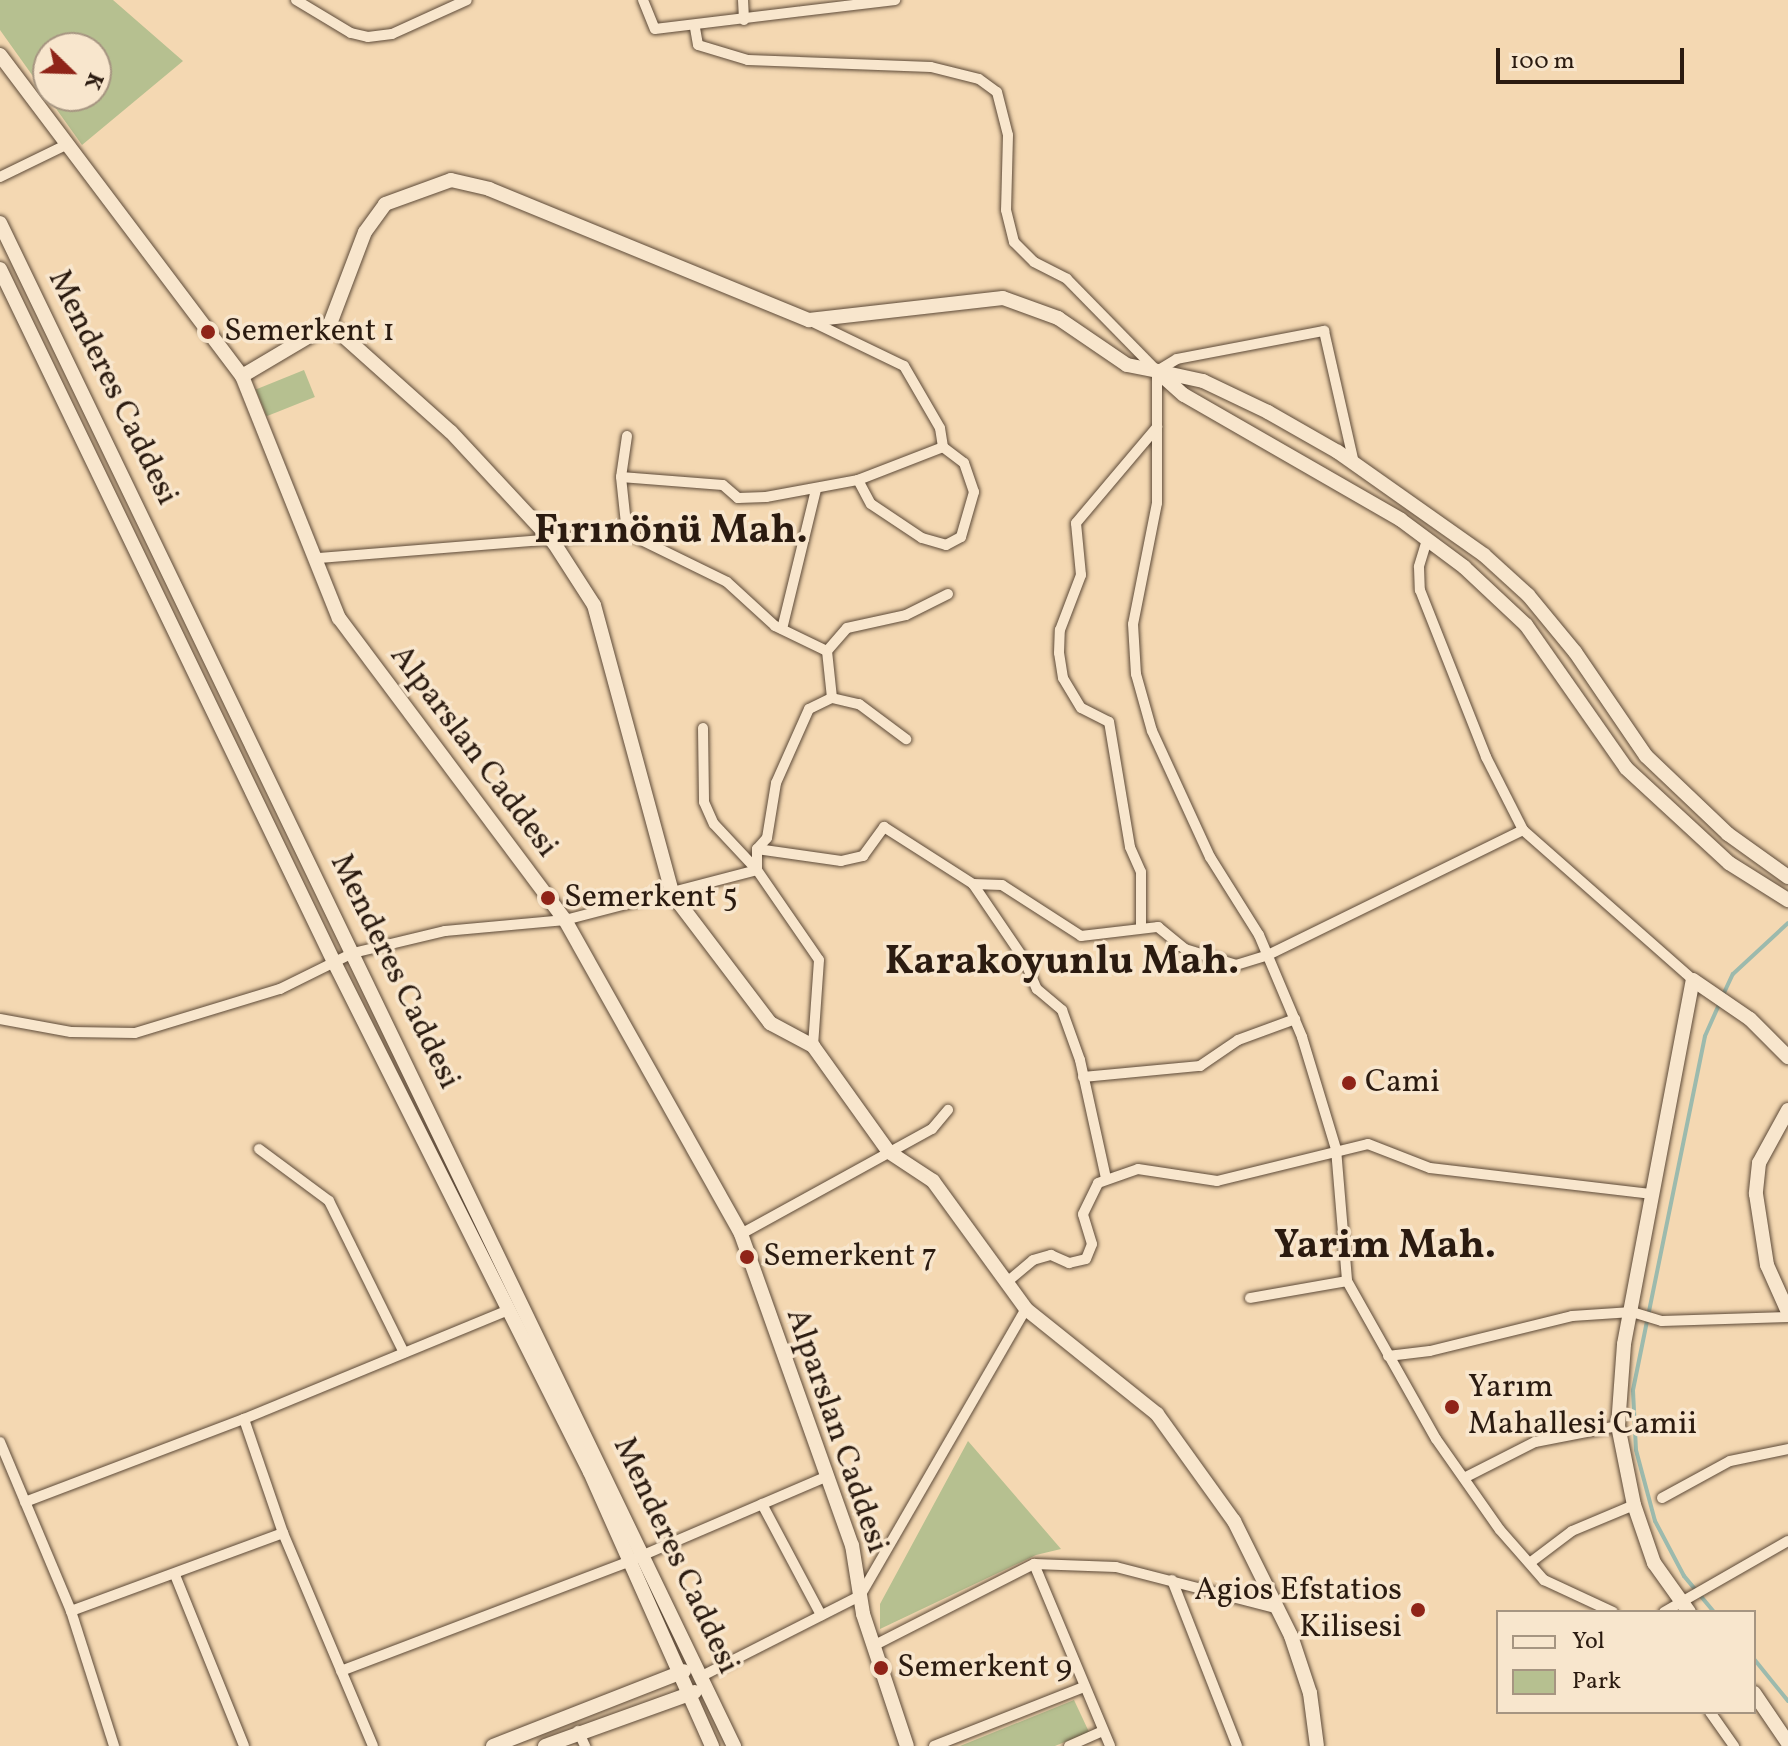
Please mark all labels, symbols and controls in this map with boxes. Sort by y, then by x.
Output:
north arrow [32,32,112,112]
scale bar [1500,32,1688,82]
text: 100 m [1510,45,1575,79]
text: K [75,67,110,94]
street label: Menderes Caddesi [38,264,186,512]
place label: Semerkent 1 [224,313,395,351]
marker: Semerkent 1 [199,323,217,341]
district label: Fırınönü Mah. [534,508,808,556]
street label: Alparslan Caddesi [381,638,565,866]
street label: Menderes Caddesi [320,848,468,1096]
place label: Semerkent 5 [564,879,738,917]
marker: Semerkent 5 [539,889,557,907]
district label: Karakoyunlu Mah. [885,939,1239,987]
place label: Cami [1365,1064,1440,1102]
marker: Cami [1340,1074,1358,1092]
district label: Yarim Mah. [1274,1223,1496,1271]
place label: Semerkent 7 [763,1238,937,1276]
marker: Semerkent 7 [738,1248,756,1266]
street label: Alparslan Caddesi [776,1304,896,1558]
place label: Yarım Mahallesi Camii [1468,1370,1697,1445]
marker: Yarım Mahallesi Camii [1443,1398,1461,1416]
street label: Menderes Caddesi [603,1432,747,1680]
place label: Agios Efstatios Kilisesi [1194,1573,1402,1648]
marker: Agios Efstatios Kilisesi [1409,1601,1427,1619]
legend [1496,1610,1756,1714]
text: Yol [1572,1625,1605,1659]
place label: Semerkent 9 [897,1649,1072,1687]
marker: Semerkent 9 [872,1659,890,1677]
text: Park [1572,1665,1621,1699]

